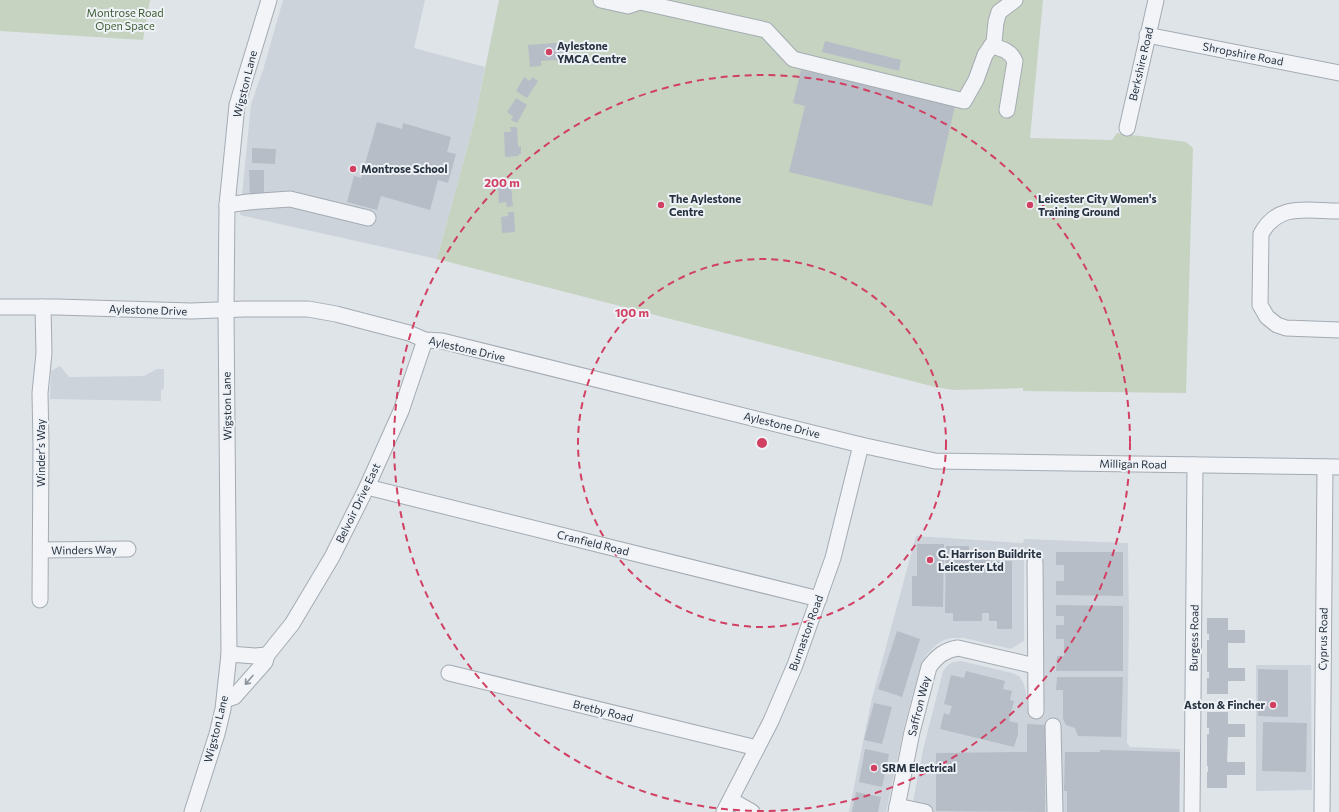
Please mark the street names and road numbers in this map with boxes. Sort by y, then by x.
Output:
street label: Berkshire Road [1126,26,1155,102]
street label: Shropshire Road [1202,39,1285,68]
street label: Wigston Lane [230,49,259,119]
street label: Aylestone Drive [109,302,188,317]
street label: Aylestone Drive [428,333,507,364]
street label: Wigston Lane [219,371,234,440]
street label: Aylestone Drive [743,409,822,440]
street label: Winder's Way [34,419,47,487]
street label: Milligan Road [1099,456,1167,471]
street label: Belvoir Drive East [333,460,383,545]
street label: Cranfield Road [556,527,630,558]
street label: Winders Way [51,542,117,557]
street label: Burnaston Road [786,593,825,673]
street label: Burgess Road [1186,604,1201,672]
street label: Cyprus Road [1315,607,1330,671]
street label: Saffron Way [905,674,932,737]
street label: Wigston Lane [201,694,230,764]
street label: Bretby Road [572,697,634,724]

